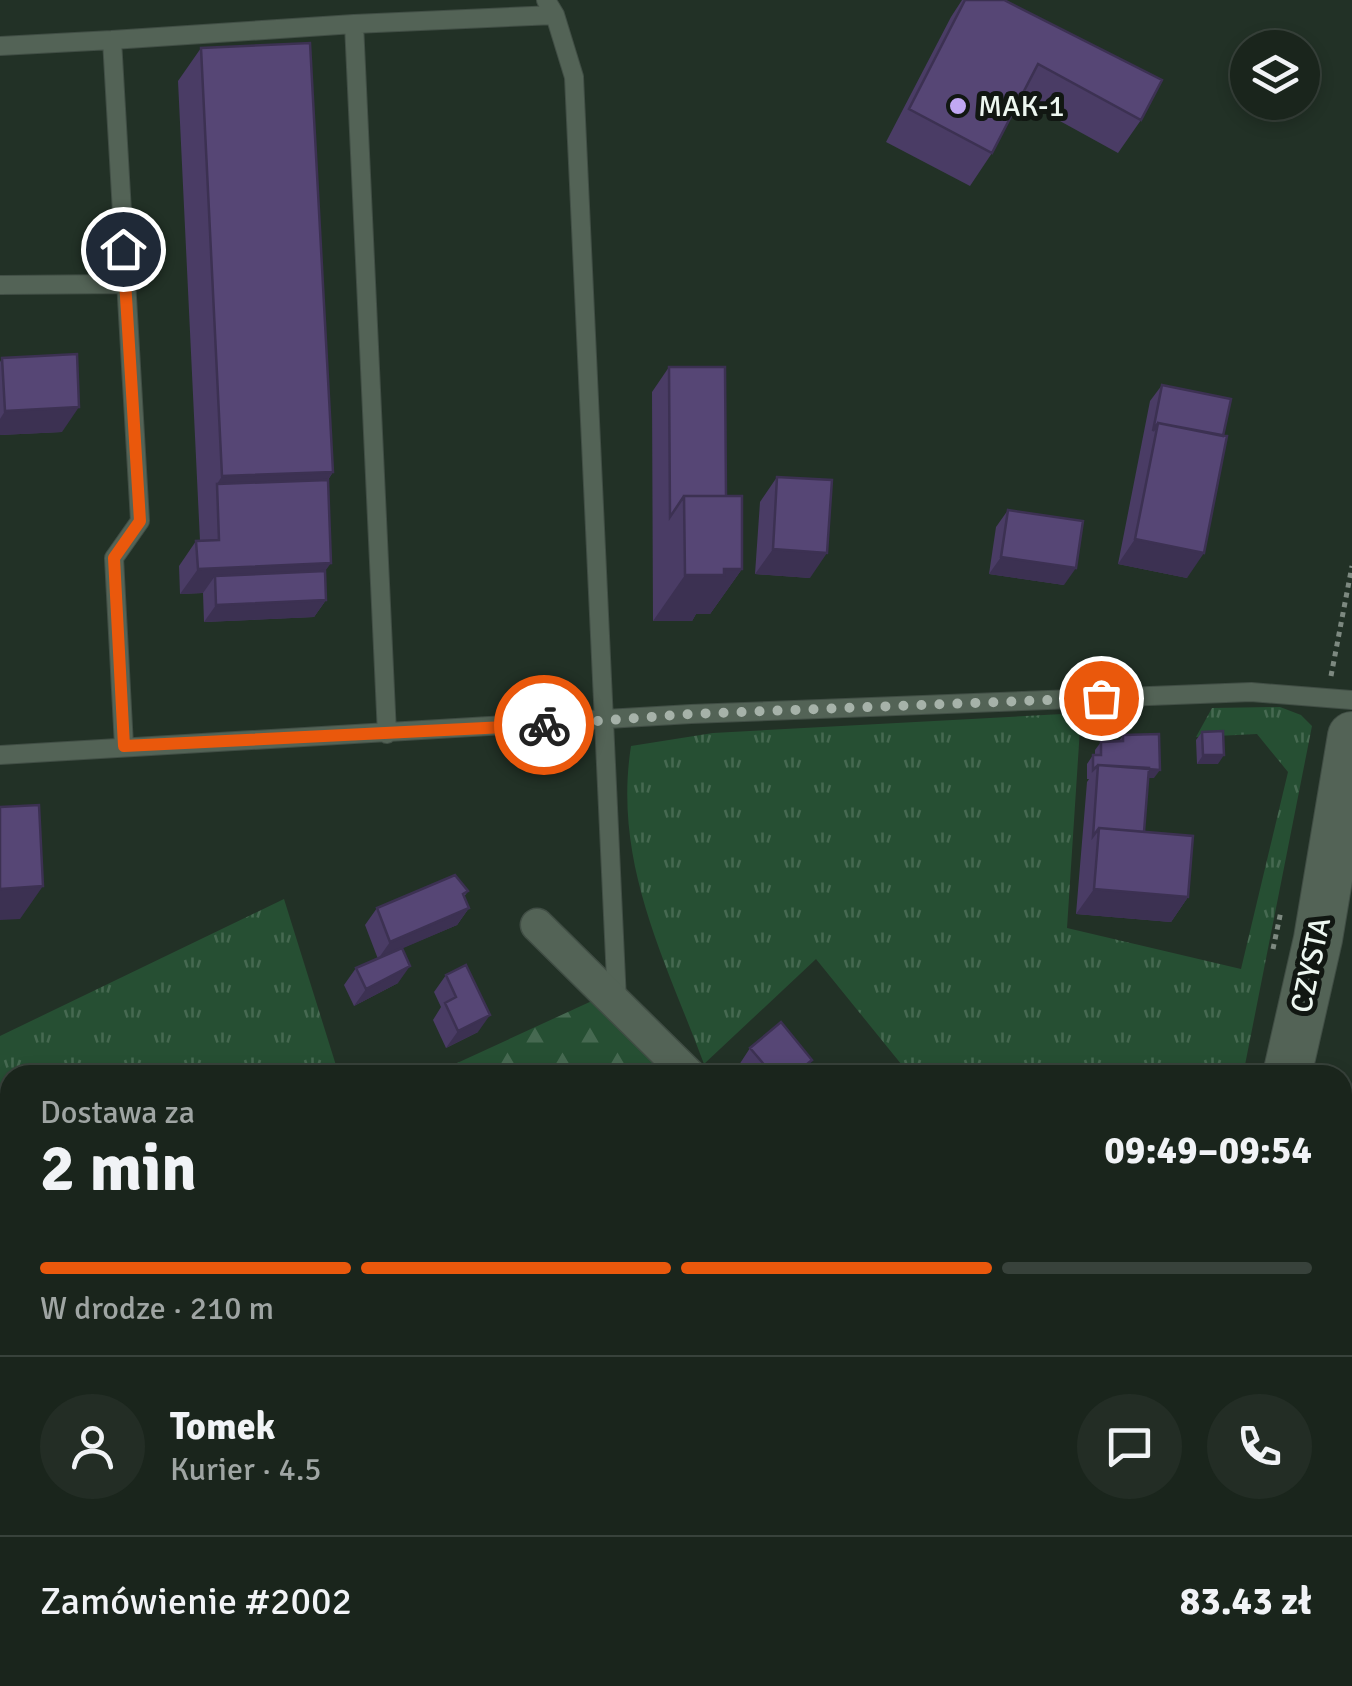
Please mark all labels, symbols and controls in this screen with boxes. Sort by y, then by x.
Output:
map controls [1230,30,1320,120]
button: layers [1230,30,1320,120]
place label: MAK-1 [978,88,1065,125]
marker: MAK-1 [947,95,969,117]
pin [81,207,166,292]
icon: home [96,222,151,277]
pin [1059,656,1144,741]
icon: bag [1074,671,1129,726]
courier [494,675,594,775]
icon: bike [517,698,572,753]
street label: CZYSTA [1283,914,1339,1016]
text: Dostawa za [40,1093,195,1132]
text: 09:49–09:54 [1104,1127,1312,1174]
text: 2 min [40,1129,197,1209]
text: W drodze · 210 m [40,1289,274,1328]
button: person [40,1394,145,1499]
button: chat [1077,1394,1182,1499]
button: phone [1207,1394,1312,1499]
text: Tomek [170,1403,275,1450]
text: Kurier · 4.5 [170,1450,322,1489]
text: Zamówienie #2002 [40,1578,352,1625]
text: 83.43 zł [1180,1578,1312,1625]

